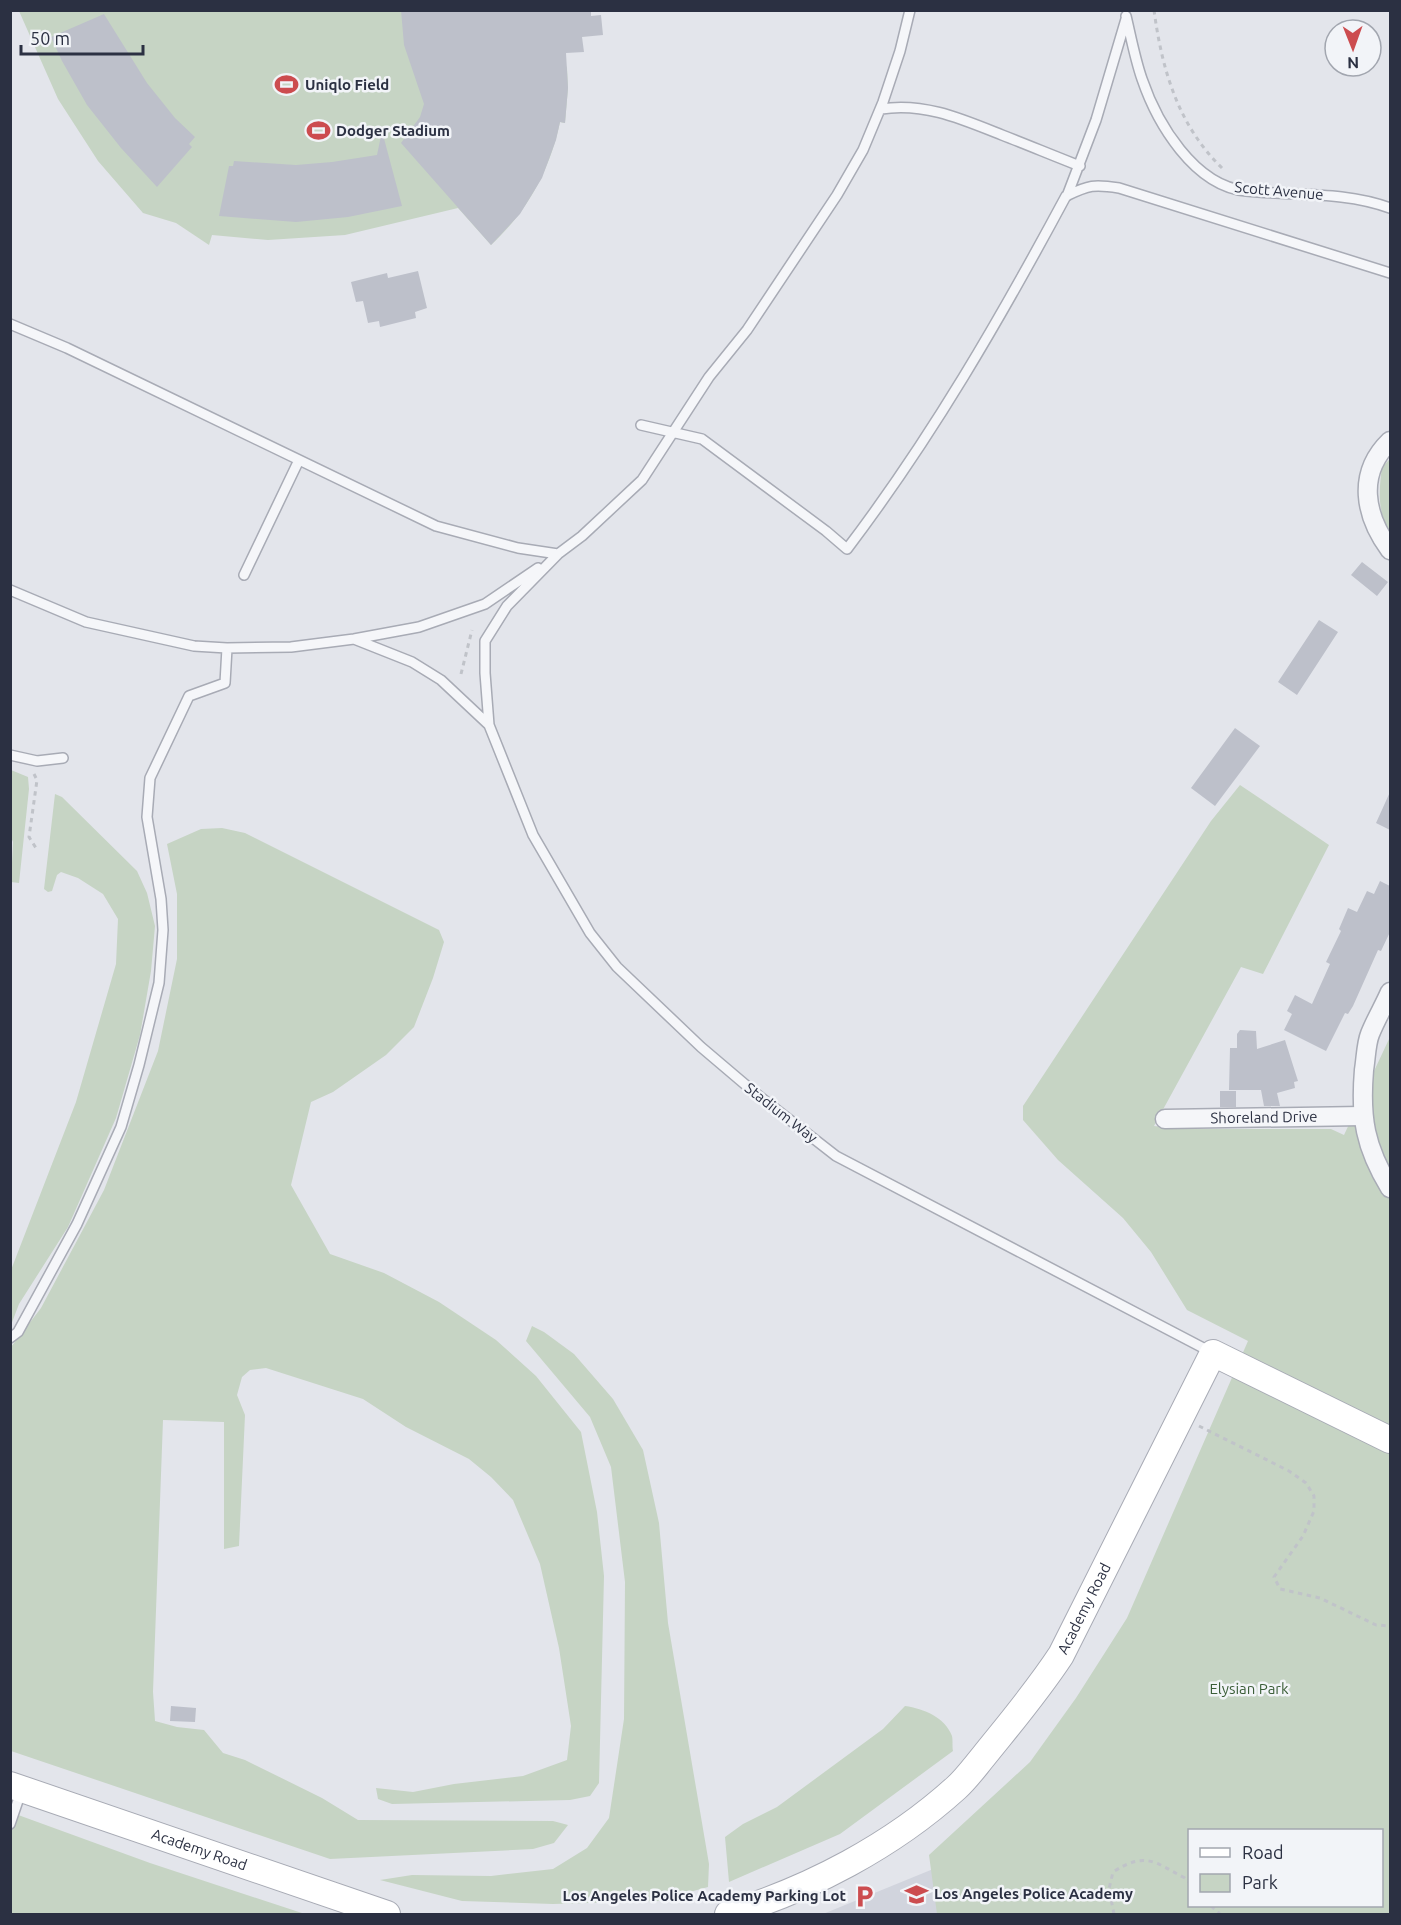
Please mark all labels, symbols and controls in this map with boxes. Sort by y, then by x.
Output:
scale bar [21,18,142,56]
north arrow [1323,18,1383,78]
text: 50 m [30,28,70,48]
text: N [1347,54,1359,72]
sports icon: Uniqlo Field [274,72,300,98]
place label: Uniqlo Field [305,76,389,93]
sports icon: Dodger Stadium [305,118,331,144]
place label: Dodger Stadium [336,122,450,139]
street label: Scott Avenue [1234,178,1324,203]
street label: Stadium Way [742,1079,821,1146]
street label: Shoreland Drive [1210,1108,1318,1126]
street label: Academy Road [1054,1560,1114,1657]
park label: Elysian Park [1209,1680,1289,1697]
street label: Academy Road [149,1825,249,1873]
legend [1188,1829,1383,1907]
text: Road [1242,1842,1284,1862]
text: Park [1242,1872,1278,1892]
school or university icon: Los Angeles Police Academy [903,1881,929,1907]
parking icon: Los Angeles Police Academy Parking Lot [851,1883,877,1909]
place label: Los Angeles Police Academy [934,1885,1133,1902]
place label: Los Angeles Police Academy Parking Lot [562,1887,847,1904]

